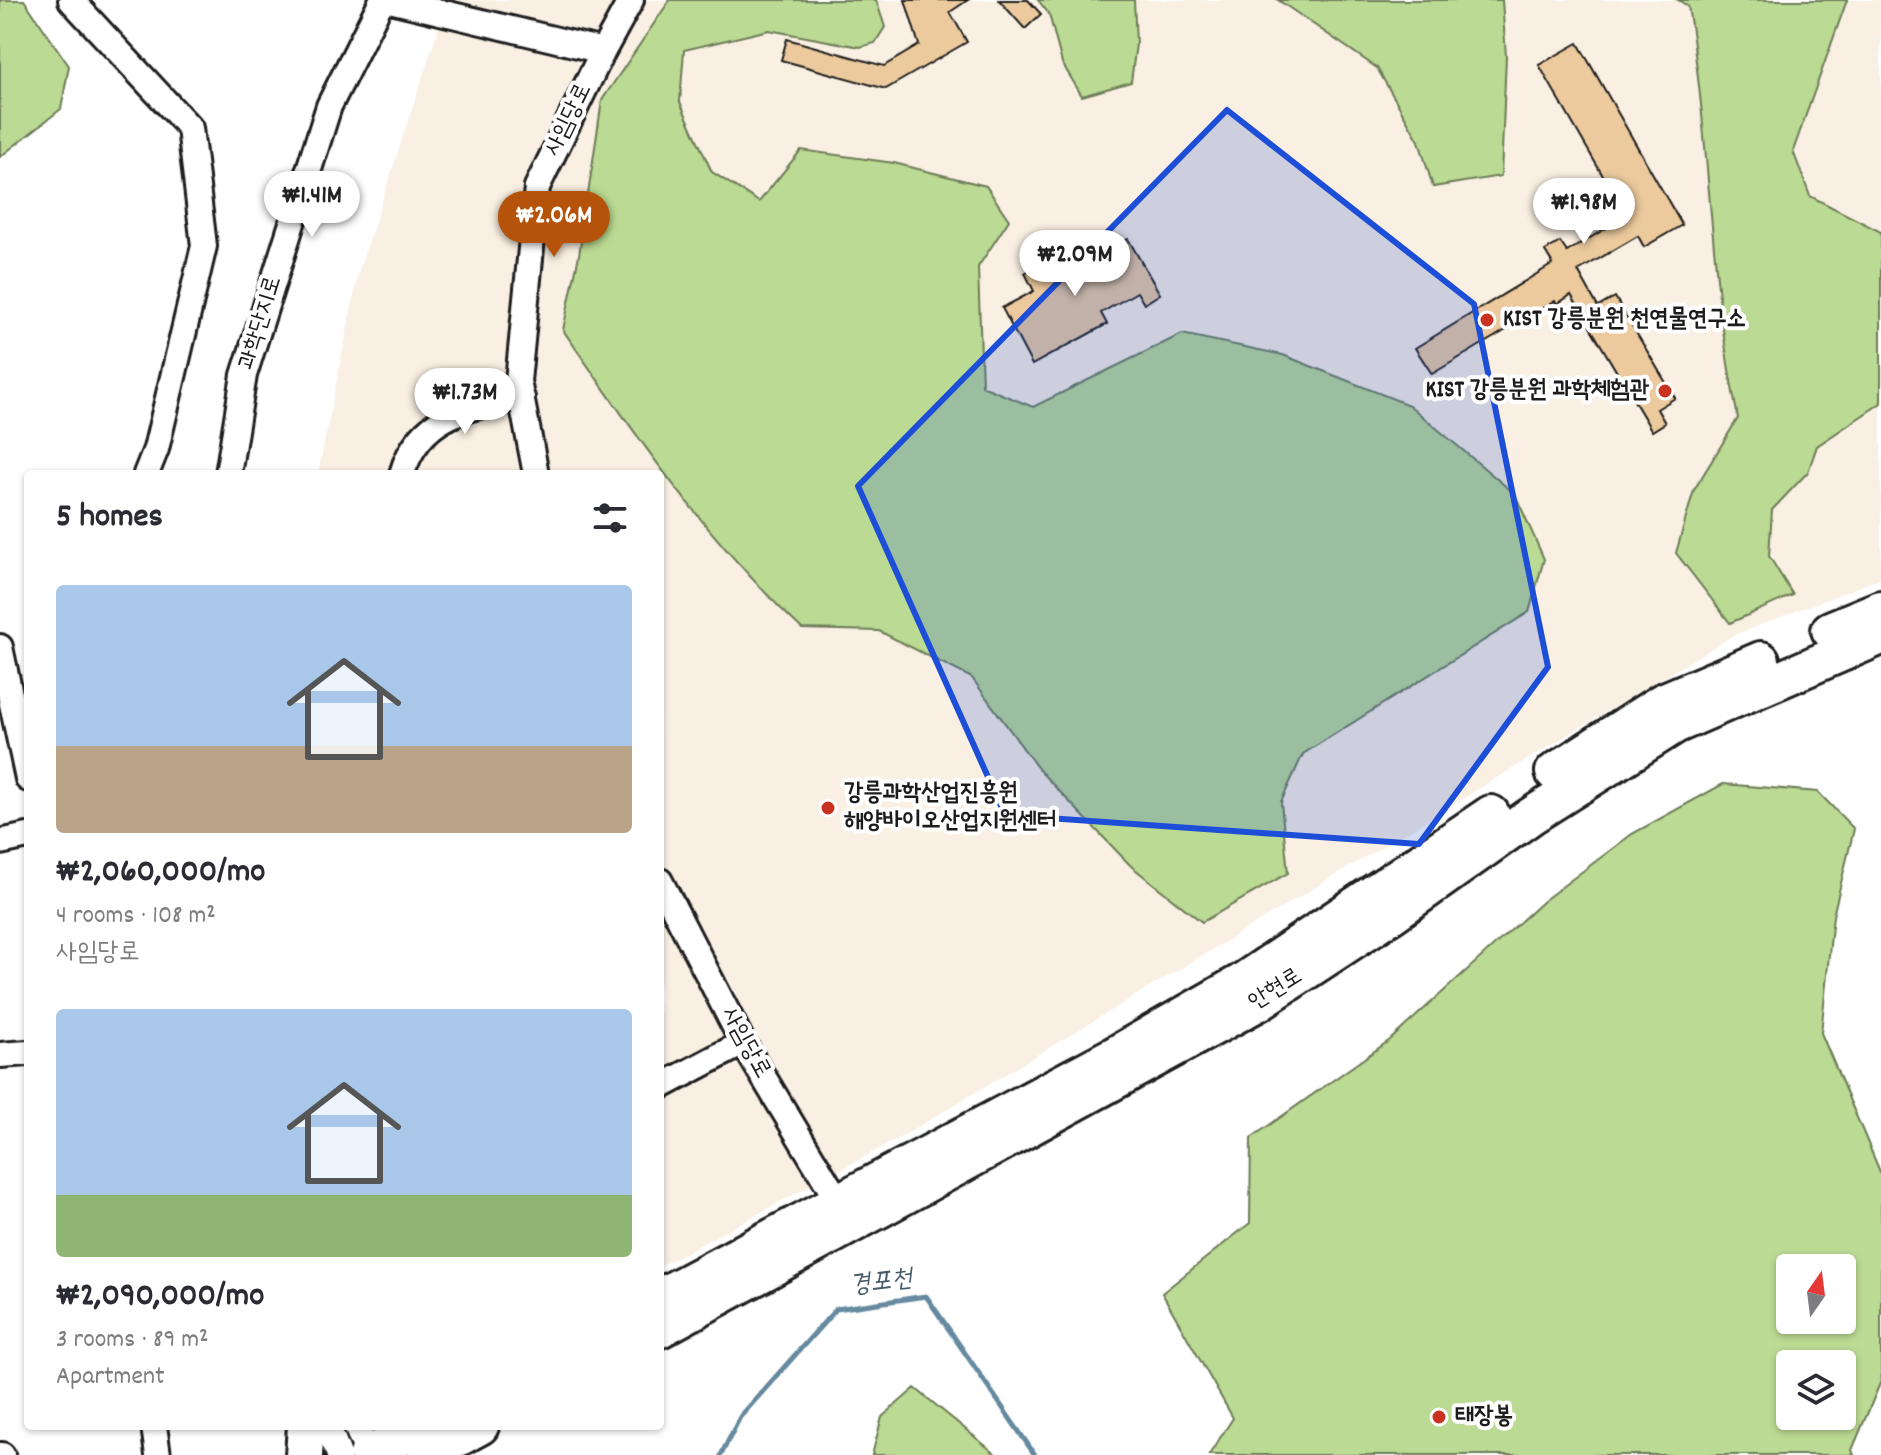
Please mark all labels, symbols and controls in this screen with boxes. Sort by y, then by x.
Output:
street label: 사임당로 [537,78,601,162]
pin: ₩1.41M [247,171,377,239]
text: ₩1.41M [282,178,342,215]
pin: ₩1.98M [1519,178,1649,246]
text: ₩1.98M [1551,185,1617,222]
pin: ₩2.06M [489,191,619,259]
text: ₩2.06M [516,198,592,235]
pin: ₩2.09M [1010,230,1140,298]
text: ₩2.09M [1037,237,1113,274]
street label: 과학단지로 [231,272,291,374]
place label: KIST 강릉분원 천연물연구소 [1503,303,1746,337]
marker: KIST 강릉분원 천연물연구소 [1478,311,1496,329]
pin: ₩1.73M [400,368,530,436]
place label: KIST 강릉분원 과학체험관 [1425,374,1650,408]
text: ₩1.73M [432,375,498,412]
marker: KIST 강릉분원 과학체험관 [1656,382,1674,400]
text: 5 homes [56,494,163,543]
icon: filters [588,496,632,540]
icon: home [272,637,416,781]
place label: 강릉과학산업진흥원 해양바이오산업지원센터 [844,777,1056,839]
marker: 강릉과학산업진흥원 해양바이오산업지원센터 [819,799,837,817]
text: ₩2,060,000/mo [56,849,265,898]
text: 4 rooms · 108 m² [56,898,216,935]
text: 사임당로 [56,935,140,972]
street label: 안현로 [1242,960,1310,1020]
street label: 사임당로 [711,1001,779,1085]
icon: home [272,1061,416,1205]
north arrow [1776,1254,1856,1334]
map controls [1776,1254,1856,1430]
water label: 경포천 [848,1260,917,1305]
text: ₩2,090,000/mo [56,1273,264,1322]
text: 3 rooms · 89 m² [56,1322,209,1359]
button: layers [1776,1350,1856,1430]
text: Apartment [56,1359,165,1396]
place label: 태장봉 [1455,1400,1513,1434]
marker: 태장봉 [1430,1408,1448,1426]

